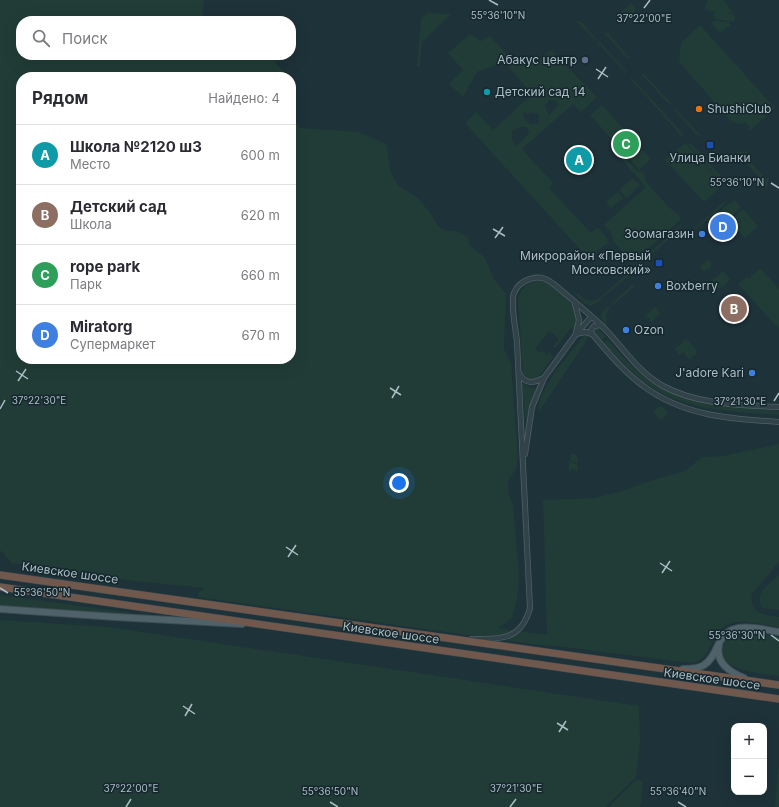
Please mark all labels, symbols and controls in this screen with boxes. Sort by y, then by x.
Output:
text: 55°36'10"N [471,9,525,21]
text: 37°22'00"E [617,12,671,24]
search box [16,16,296,60]
icon: search [30,27,52,49]
text: Поиск [62,29,108,48]
place label: Абакус центр [497,52,577,67]
marker: Абакус центр [580,55,590,65]
place label: Детский сад 14 [495,84,586,99]
marker: Детский сад 14 [482,87,492,97]
text: Рядом [32,88,88,108]
text: Найдено: 4 [208,90,280,106]
place label: ShushiClub [707,101,771,116]
marker: ShushiClub [694,104,704,114]
pin: C [613,129,639,159]
text: Школа №2120 ш3 [70,137,202,156]
marker: Улица Бианки [705,140,715,150]
pin: A [566,145,592,175]
text: A [40,147,50,163]
text: 600 m [240,147,280,163]
place label: Улица Бианки [669,150,751,165]
text: Место [70,156,110,172]
text: 55°36'10"N [710,176,764,188]
text: Детский сад [70,197,167,216]
text: B [41,207,49,223]
text: 620 m [241,207,280,223]
pin: D [710,212,736,242]
text: Школа [70,216,112,232]
place label: Зоомагазин [624,226,694,241]
marker: Зоомагазин [697,229,707,239]
place label: Микрорайон «Первый Московский» [520,248,651,277]
text: rope park [70,257,140,276]
marker: Микрорайон «Первый Московский» [654,258,664,268]
text: C [40,267,50,283]
text: 660 m [241,267,280,283]
text: Парк [70,276,102,292]
place label: Boxberry [666,278,718,293]
marker: Boxberry [653,281,663,291]
pin: B [721,294,747,324]
text: Miratorg [70,317,132,336]
place label: Ozon [634,322,664,337]
marker: Ozon [621,325,631,335]
text: D [40,327,50,343]
text: 670 m [242,327,280,343]
text: Супермаркет [70,336,156,352]
place label: J'adore Kari [675,365,744,380]
marker: J'adore Kari [747,368,757,378]
text: 37°22'30"E [12,394,66,406]
text: 37°21'30"E [714,395,766,407]
your location [389,473,409,493]
street label: Киевское шоссе [21,558,119,587]
text: 55°36'50"N [14,586,70,598]
street label: Киевское шоссе [342,618,440,647]
text: 55°36'30"N [709,629,765,641]
street label: Киевское шоссе [663,664,761,693]
map controls [731,723,767,795]
button: + [731,723,767,759]
button: − [731,759,767,795]
text: 37°22'00"E [104,782,158,794]
text: 37°21'30"E [490,782,542,794]
text: 55°36'50"N [302,785,358,797]
text: 55°36'40"N [650,785,706,797]

